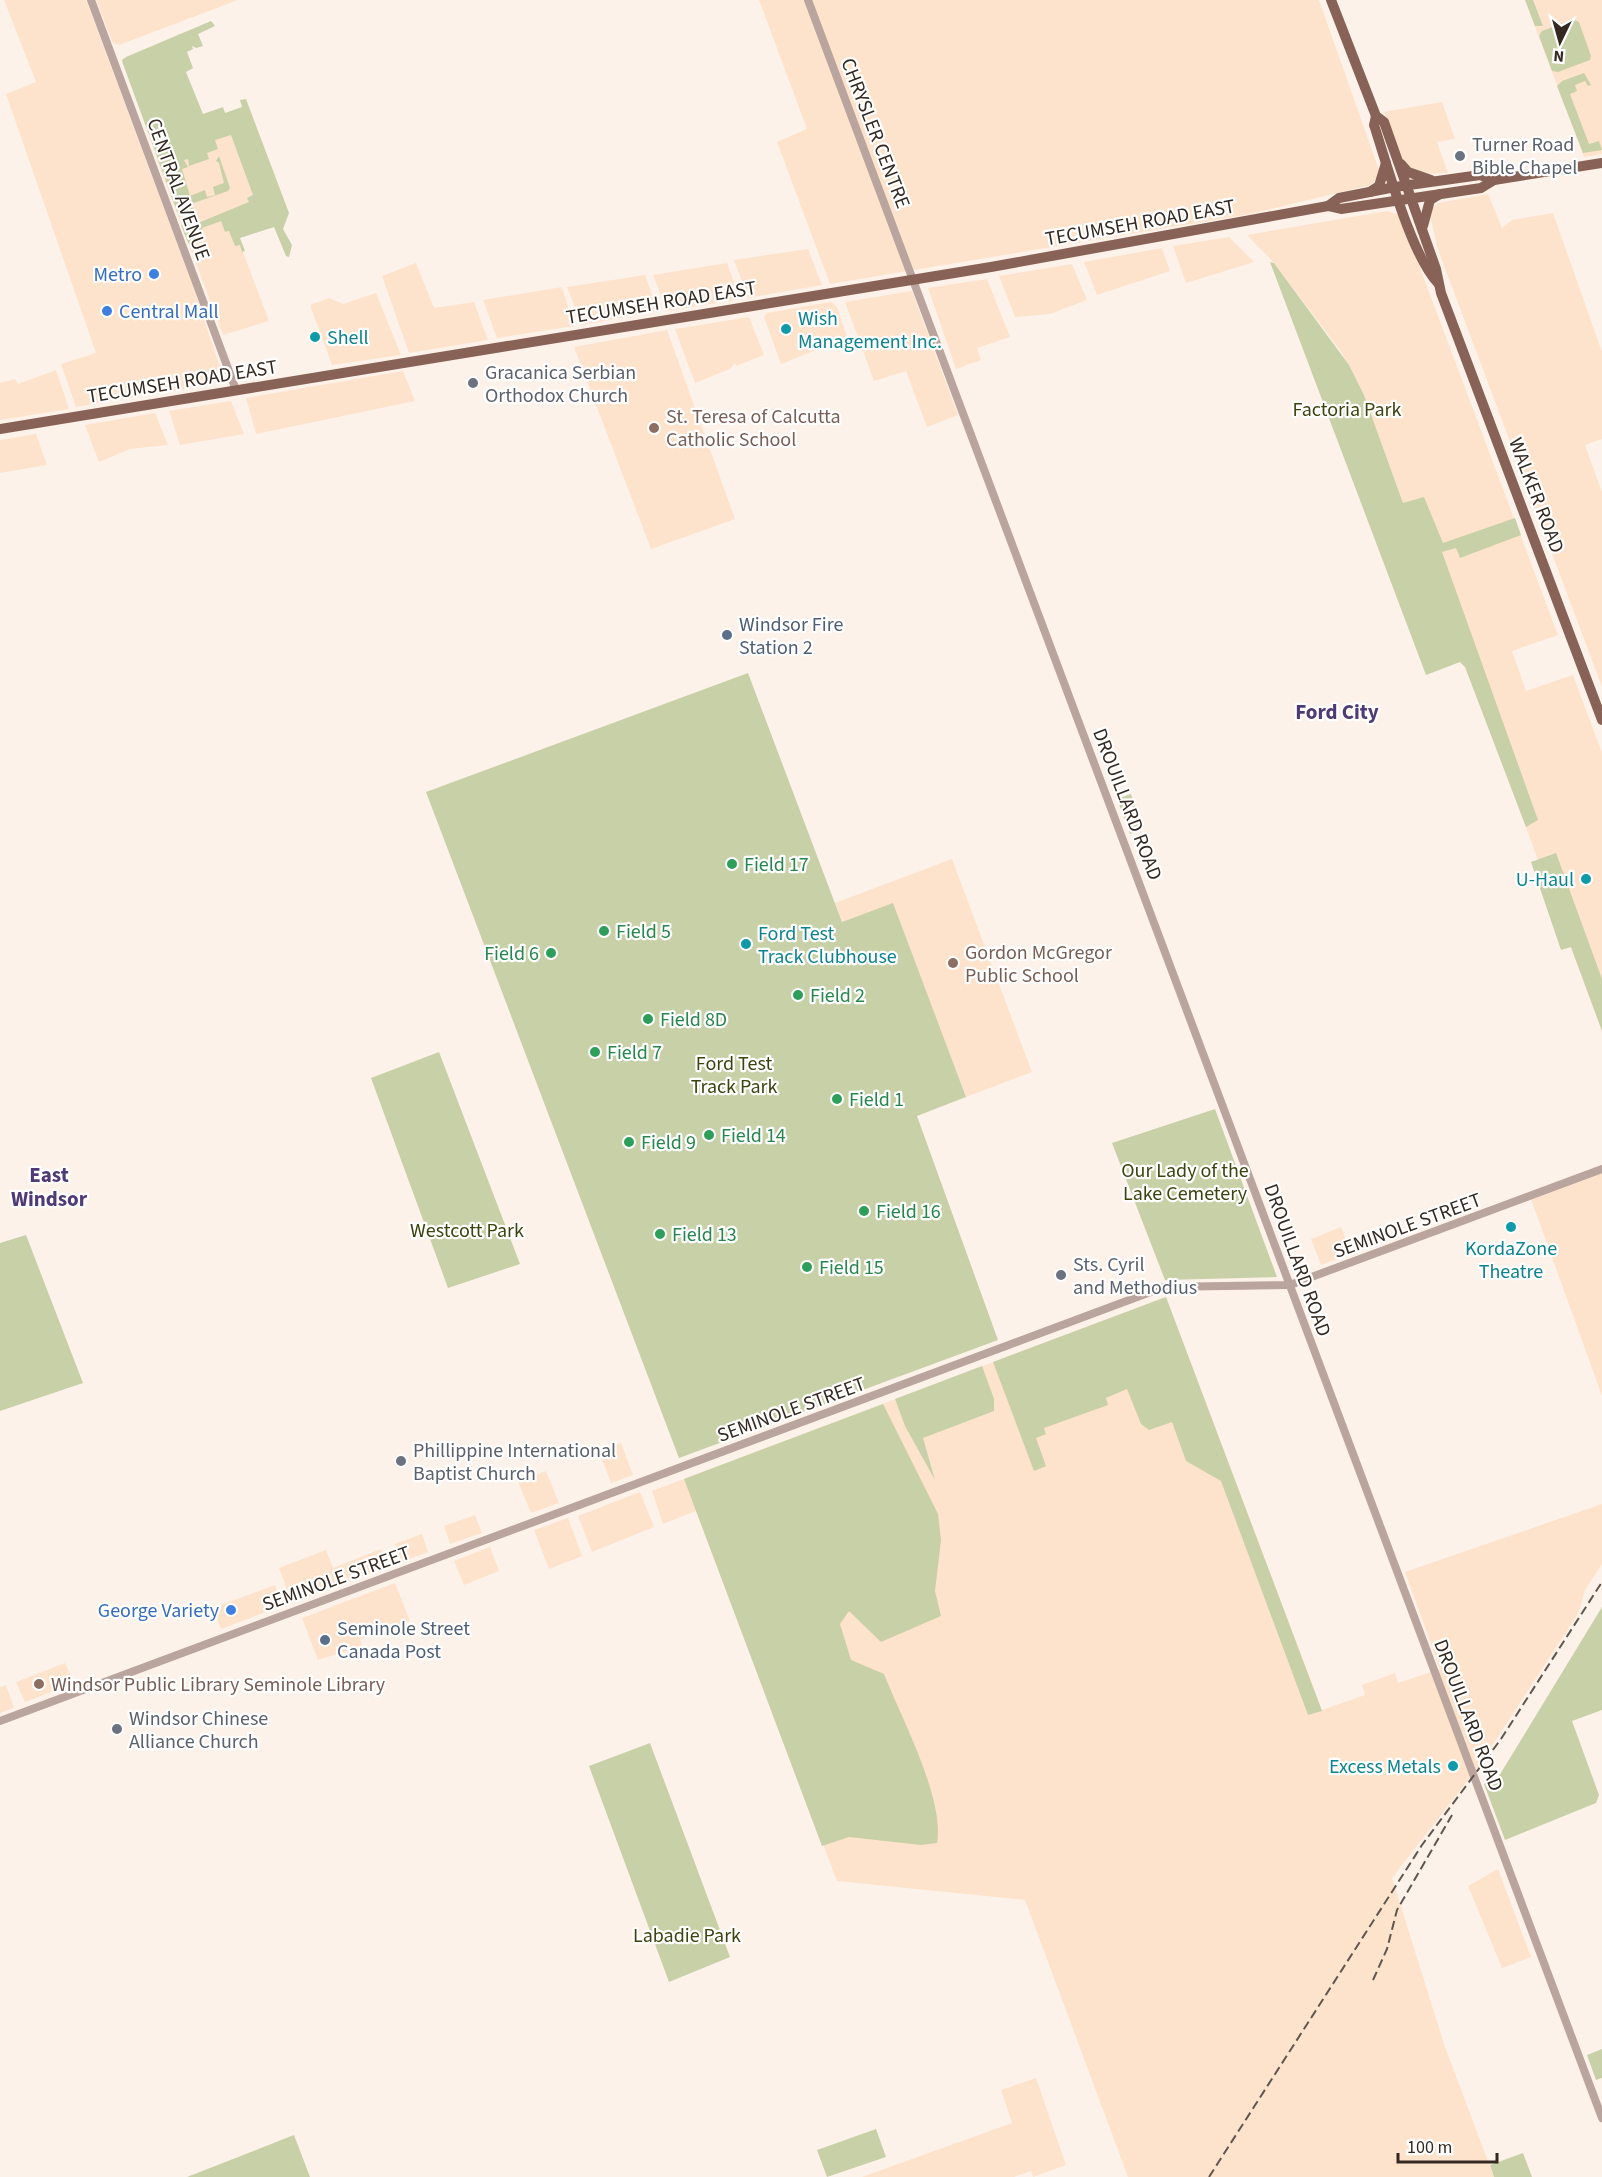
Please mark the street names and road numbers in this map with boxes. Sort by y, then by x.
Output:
street label: CHRYSLER CENTRE [834,54,917,213]
street label: CENTRAL AVENUE [139,114,217,264]
street label: TECUMSEH ROAD EAST [1043,192,1237,253]
street label: TECUMSEH ROAD EAST [564,274,758,332]
street label: TECUMSEH ROAD EAST [85,353,279,411]
street label: WALKER ROAD [1501,434,1571,557]
street label: DROUILLARD ROAD [1085,724,1169,884]
street label: DROUILLARD ROAD [1256,1180,1338,1341]
street label: SEMINOLE STREET [1329,1186,1486,1266]
street label: SEMINOLE STREET [713,1370,870,1450]
street label: SEMINOLE STREET [258,1539,415,1619]
street label: DROUILLARD ROAD [1426,1635,1510,1795]

